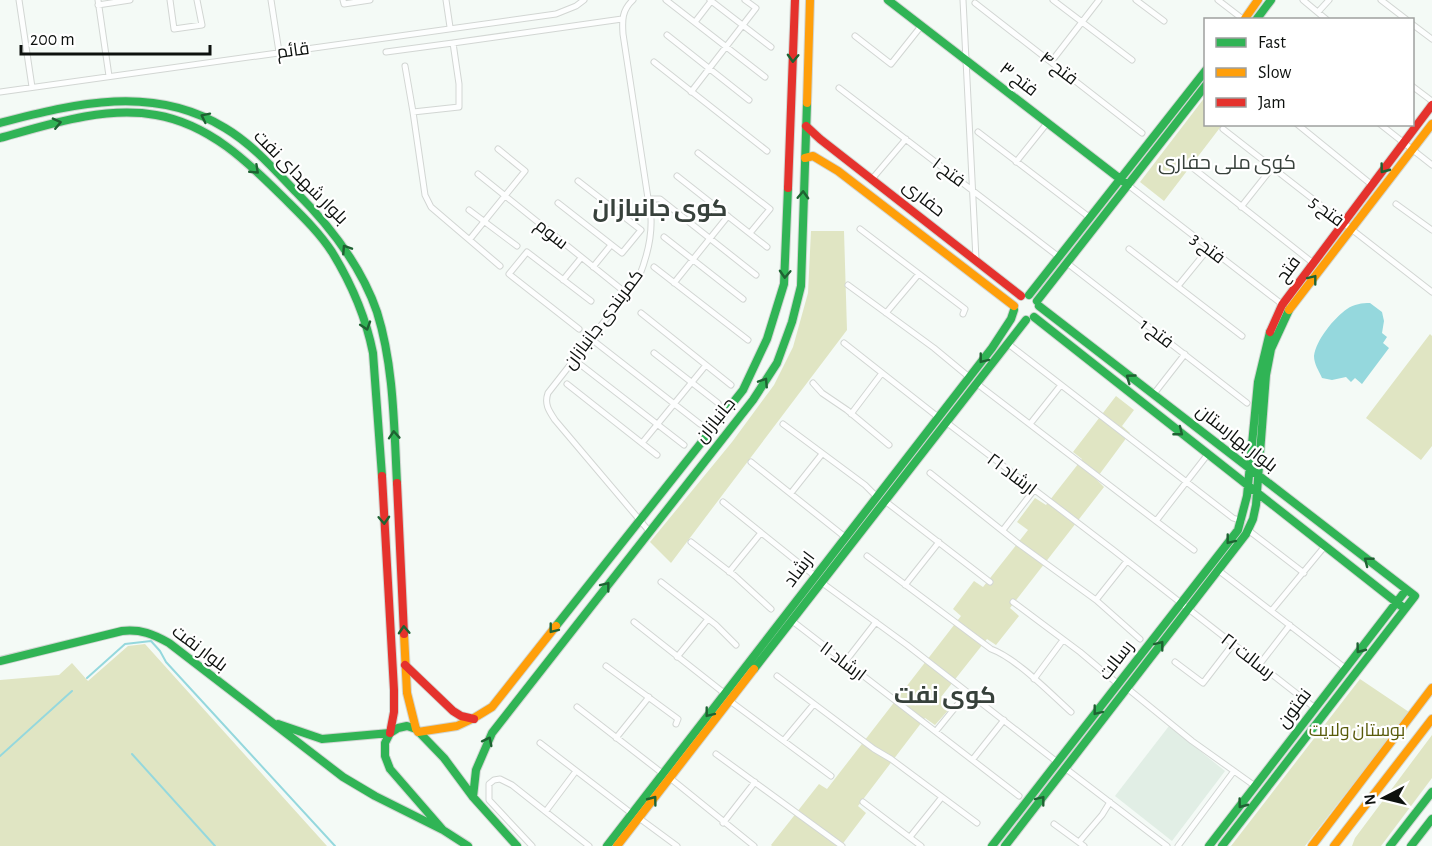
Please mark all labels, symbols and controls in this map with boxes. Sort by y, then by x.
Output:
scale bar [21,18,210,56]
legend [1204,18,1414,126]
text: 200 m [30,31,75,49]
text: Fast [1258,34,1286,52]
street label: قائم [276,40,311,64]
street label: فتح ۴ [1035,49,1081,91]
one-way arrow [787,54,799,63]
street label: فتح ۳ [995,60,1041,102]
text: Slow [1258,64,1291,82]
text: Jam [1258,94,1286,112]
one-way arrow [200,113,211,125]
one-way arrow [51,117,61,130]
street label: بلوار شهدای نفت [249,127,351,229]
district label: کوی ملی حفاری [1158,153,1296,175]
street label: فتح ۱ [927,155,968,192]
one-way arrow [248,162,259,173]
one-way arrow [1380,162,1391,173]
street label: حفاری [898,177,948,221]
one-way arrow [797,190,810,199]
street label: فتح 5 [1305,193,1347,232]
district label: کوی جانبازان [593,197,727,222]
street label: سوم [530,216,571,255]
street label: فتح 3 [1186,230,1228,269]
one-way arrow [342,245,353,256]
street label: فتح [1273,253,1306,287]
street label: کمربندی جانبازان [561,266,648,374]
one-way arrow [778,270,791,279]
one-way arrow [1305,274,1316,285]
street label: فتح 1 [1135,315,1176,354]
one-way arrow [359,321,371,331]
one-way arrow [980,352,991,363]
one-way arrow [1126,374,1137,385]
one-way arrow [757,378,769,388]
street label: جانبازان [692,395,740,447]
street label: بلوار بهارستان [1192,402,1280,477]
one-way arrow [1172,424,1183,435]
one-way arrow [388,431,401,440]
street label: ارشاد ۲۱ [983,450,1040,500]
one-way arrow [378,516,391,525]
one-way arrow [1226,533,1237,544]
street label: ارشاد [780,548,819,591]
one-way arrow [1364,557,1375,568]
one-way arrow [598,581,609,592]
street label: بلوار نفت [168,622,230,676]
one-way arrow [549,623,560,634]
one-way arrow [397,626,410,635]
street label: رسالت ۲۱ [1217,630,1278,684]
street label: ارشاد ۱۱ [815,638,869,686]
street label: رسالت [1096,638,1138,684]
one-way arrow [1152,641,1163,652]
one-way arrow [1357,642,1368,653]
district label: کوی نفت [894,684,996,709]
street label: نفتون [1274,686,1316,732]
one-way arrow [1094,704,1105,715]
one-way arrow [706,706,717,717]
park label: بوستان ولایت [1309,722,1405,741]
one-way arrow [481,736,492,747]
north arrow [1354,768,1414,828]
text: N [1361,793,1379,806]
one-way arrow [1033,795,1044,806]
one-way arrow [645,796,656,807]
one-way arrow [1238,797,1249,808]

